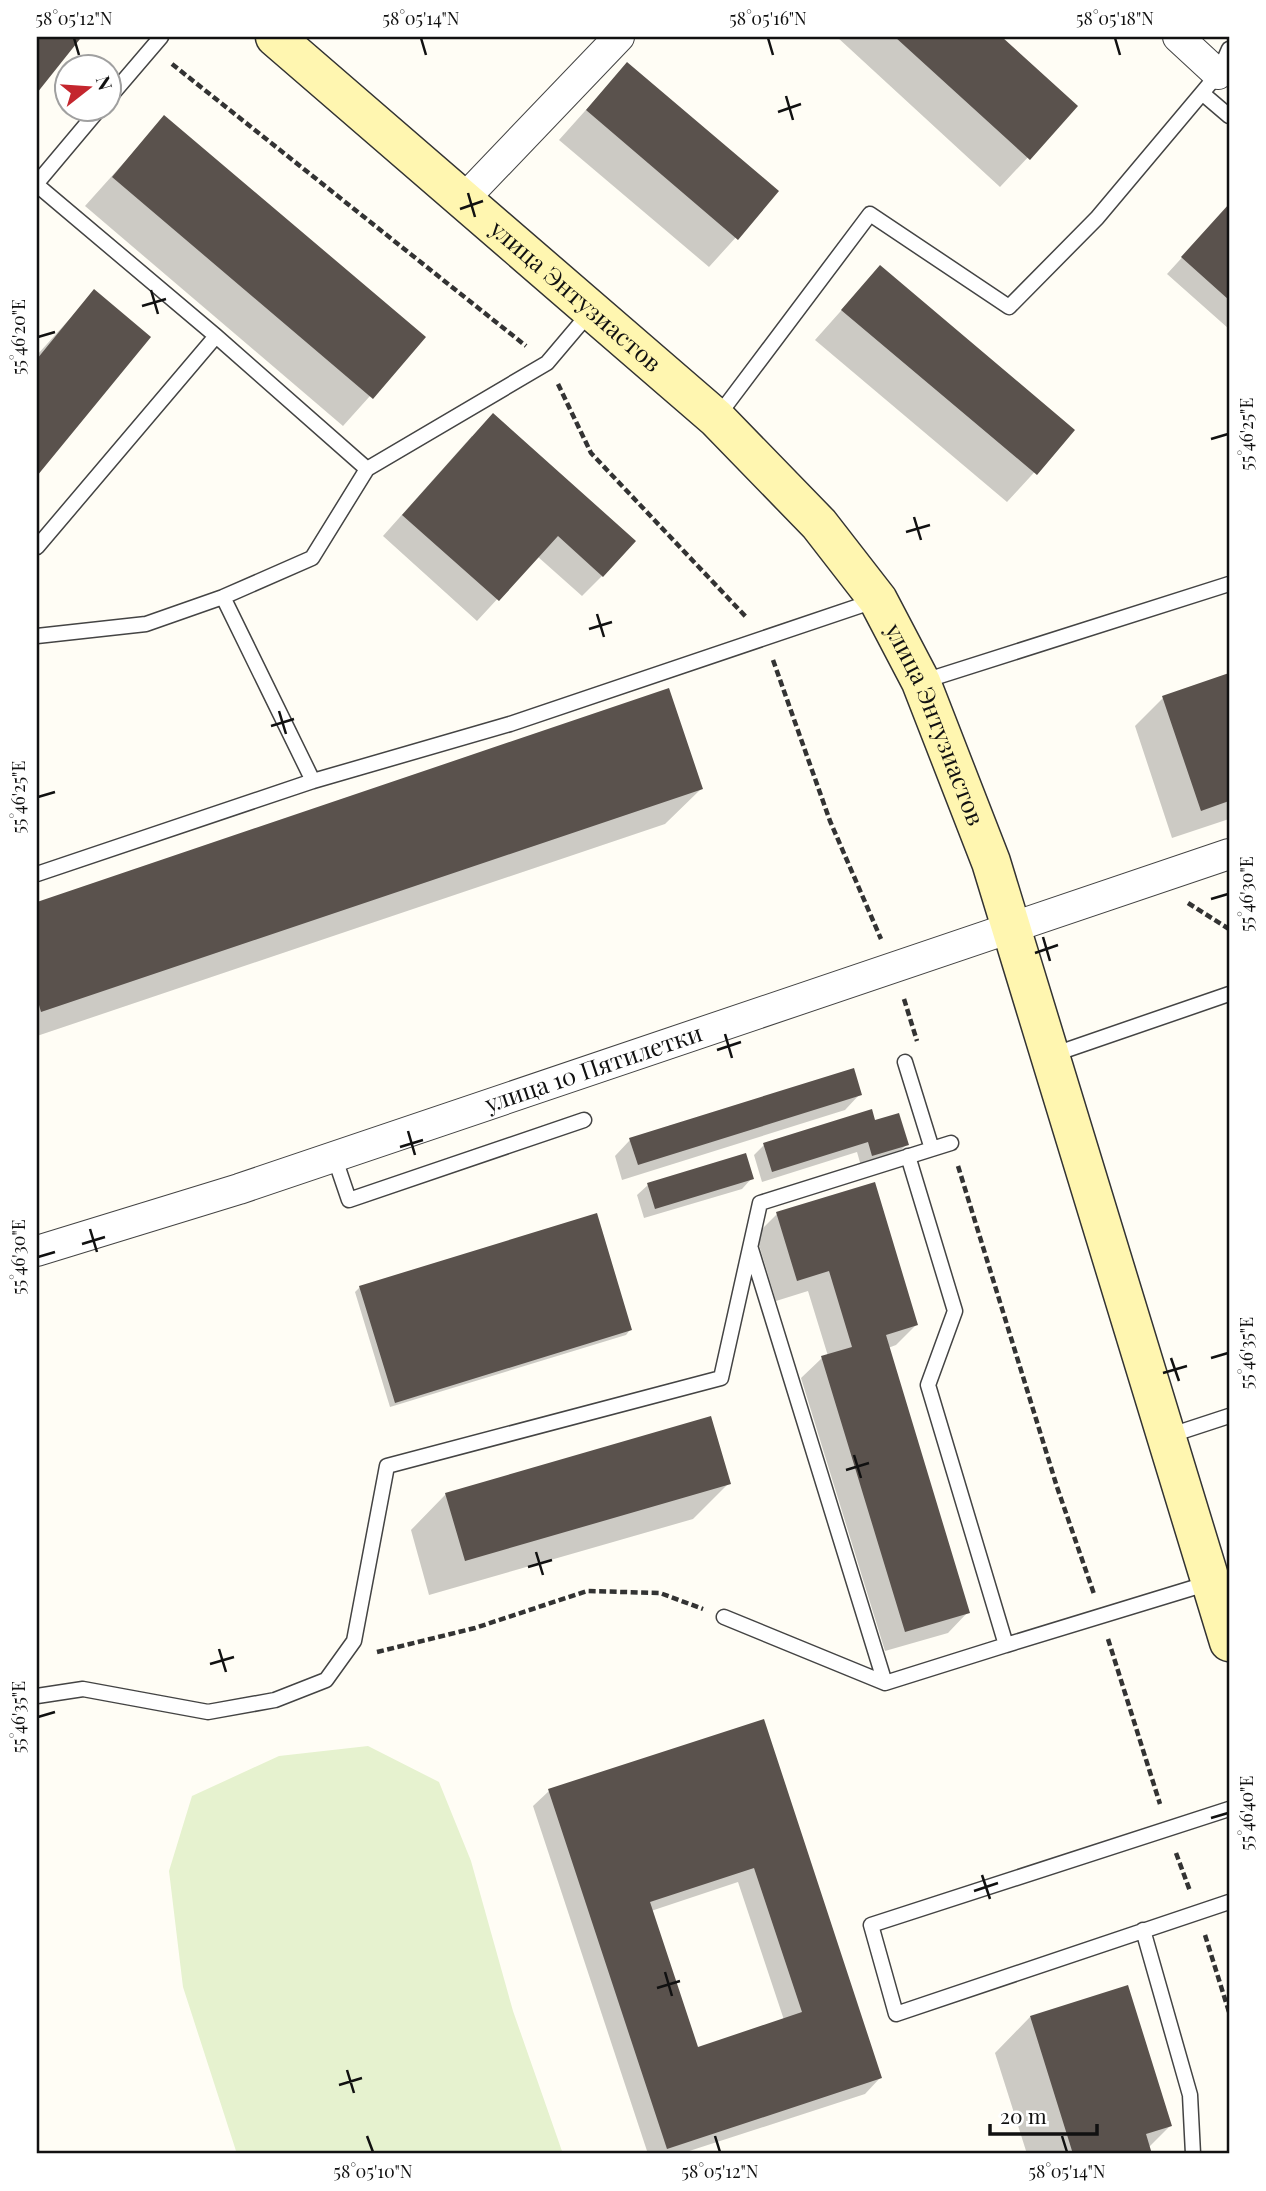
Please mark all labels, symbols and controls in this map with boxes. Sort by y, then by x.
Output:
text: 58°05'12"N [35,6,113,30]
text: 58°05'14"N [382,6,460,30]
text: 58°05'16"N [729,6,807,30]
text: 58°05'18"N [1076,6,1154,30]
north arrow [52,52,122,122]
text: N [91,72,120,93]
street label: улица Энтузиастов [483,211,669,378]
text: 55°46'20"E [6,299,30,375]
text: 55°46'25"E [1234,398,1258,470]
street label: улица Энтузиастов [878,616,993,830]
text: 55°46'25"E [6,761,30,833]
text: 55°46'30"E [1234,856,1258,932]
street label: улица 10 Пятилетки [480,1015,706,1119]
text: 55°46'30"E [6,1219,30,1295]
text: 55°46'35"E [1234,1317,1258,1389]
text: 55°46'35"E [6,1681,30,1753]
text: 55°46'40"E [1234,1776,1258,1850]
scale bar [990,2093,1096,2137]
text: 20 m [1000,2101,1047,2129]
text: 58°05'10"N [333,2159,413,2183]
text: 58°05'12"N [681,2159,759,2183]
text: 58°05'14"N [1028,2159,1106,2183]

